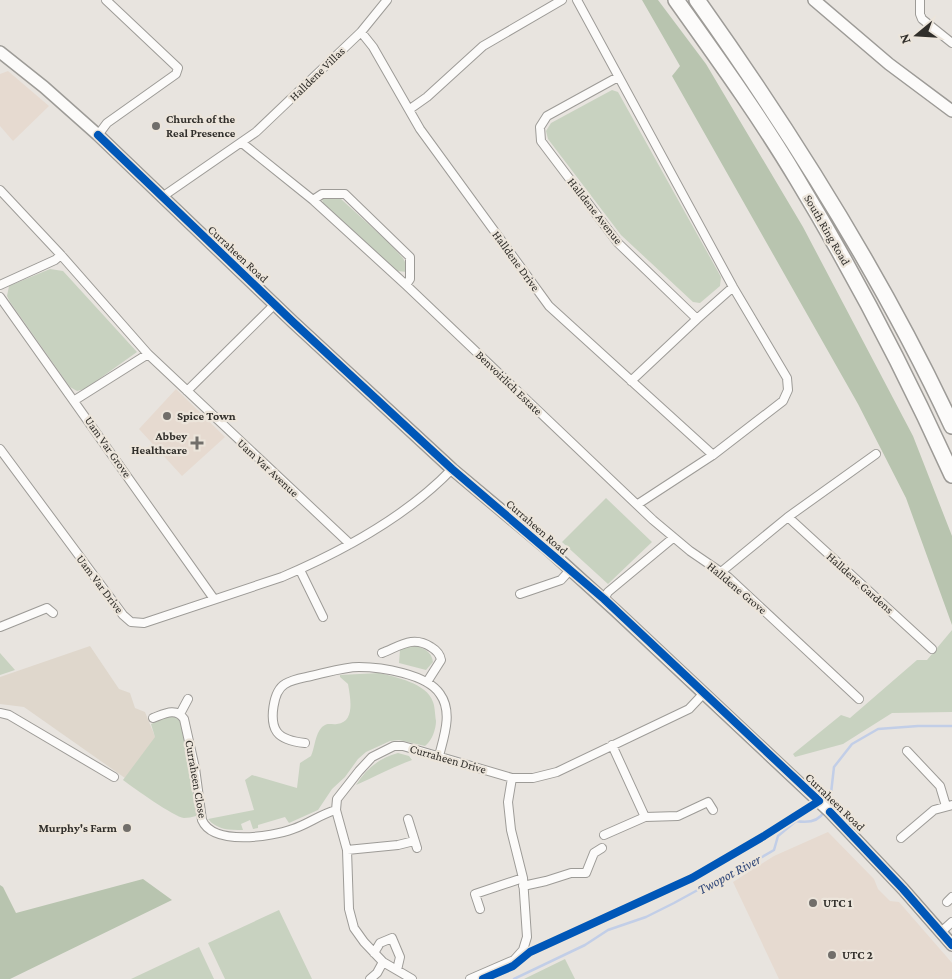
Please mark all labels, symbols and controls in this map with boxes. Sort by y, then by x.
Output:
north arrow [892,10,942,60]
text: N [895,32,914,46]
street label: Halldene Villas [286,44,348,104]
place label: Church of the Real Presence [166,112,236,140]
marker: Church of the Real Presence [150,120,162,132]
street label: Halldene Avenue [565,175,625,247]
street label: South Ring Road [801,192,853,268]
street label: Curraheen Road [205,223,272,286]
street label: Halldene Drive [489,228,543,294]
street label: Benvoirlich Estate [473,348,545,418]
place label: Spice Town [177,409,236,423]
marker: Spice Town [161,410,173,422]
street label: Uam Var Grove [82,414,134,480]
place label: Abbey Healthcare [131,429,187,457]
street label: Uam Var Avenue [234,436,302,500]
marker: Abbey Healthcare [191,437,203,449]
street label: Curraheen Road [503,496,571,558]
street label: Halldene Gardens [824,549,897,617]
street label: Uam Var Drive [73,552,127,616]
street label: Halldene Grove [704,559,770,617]
street label: Curraheen Close [182,739,210,819]
street label: Curraheen Drive [408,741,488,777]
street label: Curraheen Road [802,770,868,834]
place label: Murphy's Farm [38,821,118,835]
marker: Murphy's Farm [121,822,133,834]
water label: Twopot River [695,850,764,897]
place label: UTC 1 [823,896,853,910]
marker: UTC 1 [807,897,819,909]
place label: UTC 2 [842,948,873,962]
marker: UTC 2 [826,949,838,961]

